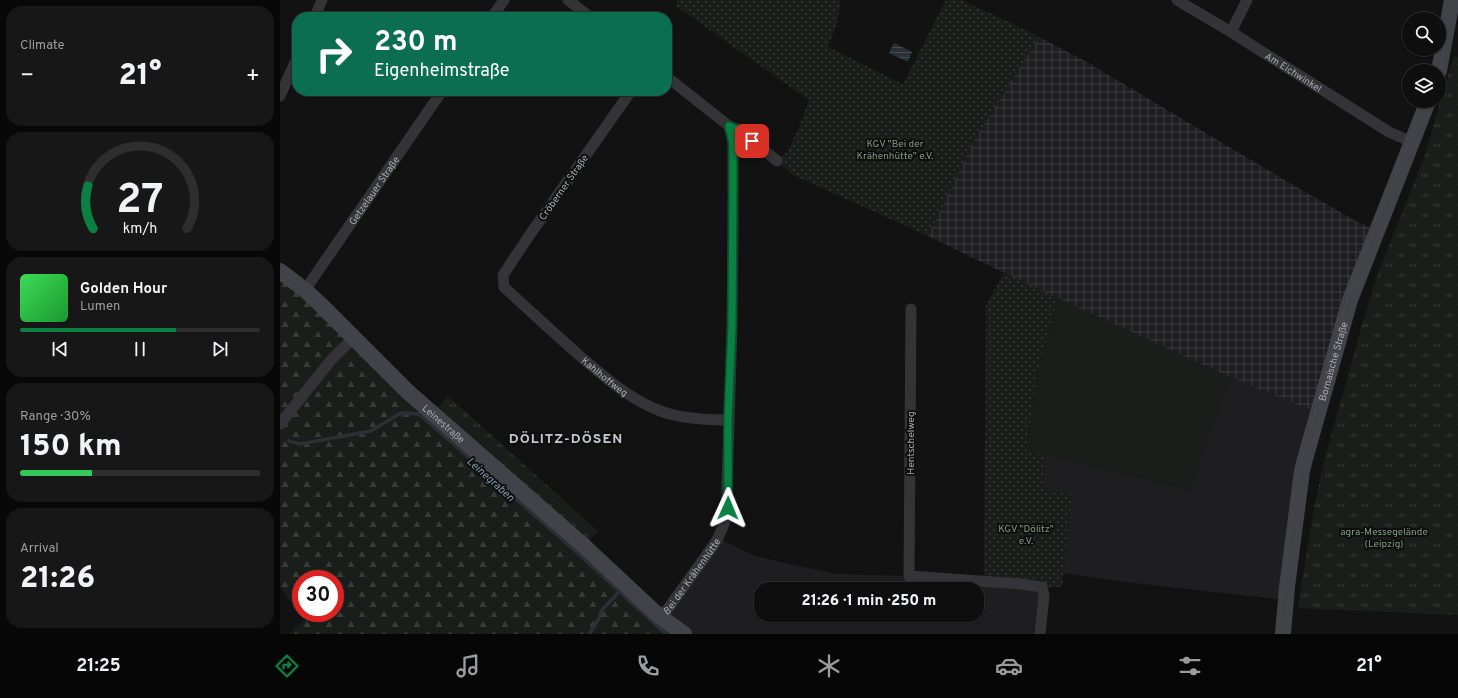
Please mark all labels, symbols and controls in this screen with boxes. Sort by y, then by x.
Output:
map controls [1402,12,1446,108]
button: search [1402,12,1446,56]
text: 230 m [374,25,457,61]
icon: right [308,28,360,80]
text: Climate [20,38,65,54]
street label: Am Eichwinkel [1262,50,1324,96]
text: 21° [118,58,162,95]
text: Eigenheimstraße [374,60,509,83]
text: − [20,63,34,90]
text: + [246,63,260,90]
button: layers [1402,64,1446,108]
pin [735,124,769,158]
icon: arrive [741,130,763,152]
park label: KGV "Bei der Krähenhütte" e.V. [856,138,934,163]
street label: Cröberner Straße [537,152,592,223]
street label: Getzelauer Straße [347,154,403,228]
text: 27 [116,175,164,228]
text: km/h [123,220,157,238]
text: Golden Hour [80,280,167,299]
text: Lumen [80,299,120,315]
street label: Bornaische Straße [1317,321,1351,403]
icon: previous [49,338,71,360]
icon: pause [129,338,151,360]
icon: next [209,338,231,360]
street label: Kahlhoffweg [578,355,630,400]
street label: Leinestraße [419,402,467,447]
text: Range · 30% [20,409,91,425]
street label: Hentschelweg [905,411,918,475]
text: 150 km [20,429,122,466]
district label: DÖLITZ-DÖSEN [509,431,623,448]
water label: Leinegraben [464,455,517,505]
position arrow [707,487,749,529]
park label: KGV "Dölitz" e.V. [998,523,1054,548]
park label: agra-Messegelände (Leipzig) [1340,526,1428,551]
street label: Bei der Krähenhütte [661,536,724,618]
text: Arrival [20,541,59,557]
text: 21:26 [20,561,95,598]
speed limit sign: 30 [292,570,344,622]
text: 21:26 · 1 min · 250 m [802,592,936,611]
icon: directions [273,652,301,680]
icon: music [454,652,482,680]
icon: phone [634,652,662,680]
icon: climate [815,652,843,680]
icon: car [995,652,1023,680]
icon: filters [1176,652,1204,680]
text: 21:25 [76,655,121,678]
text: 21° [1356,655,1382,678]

